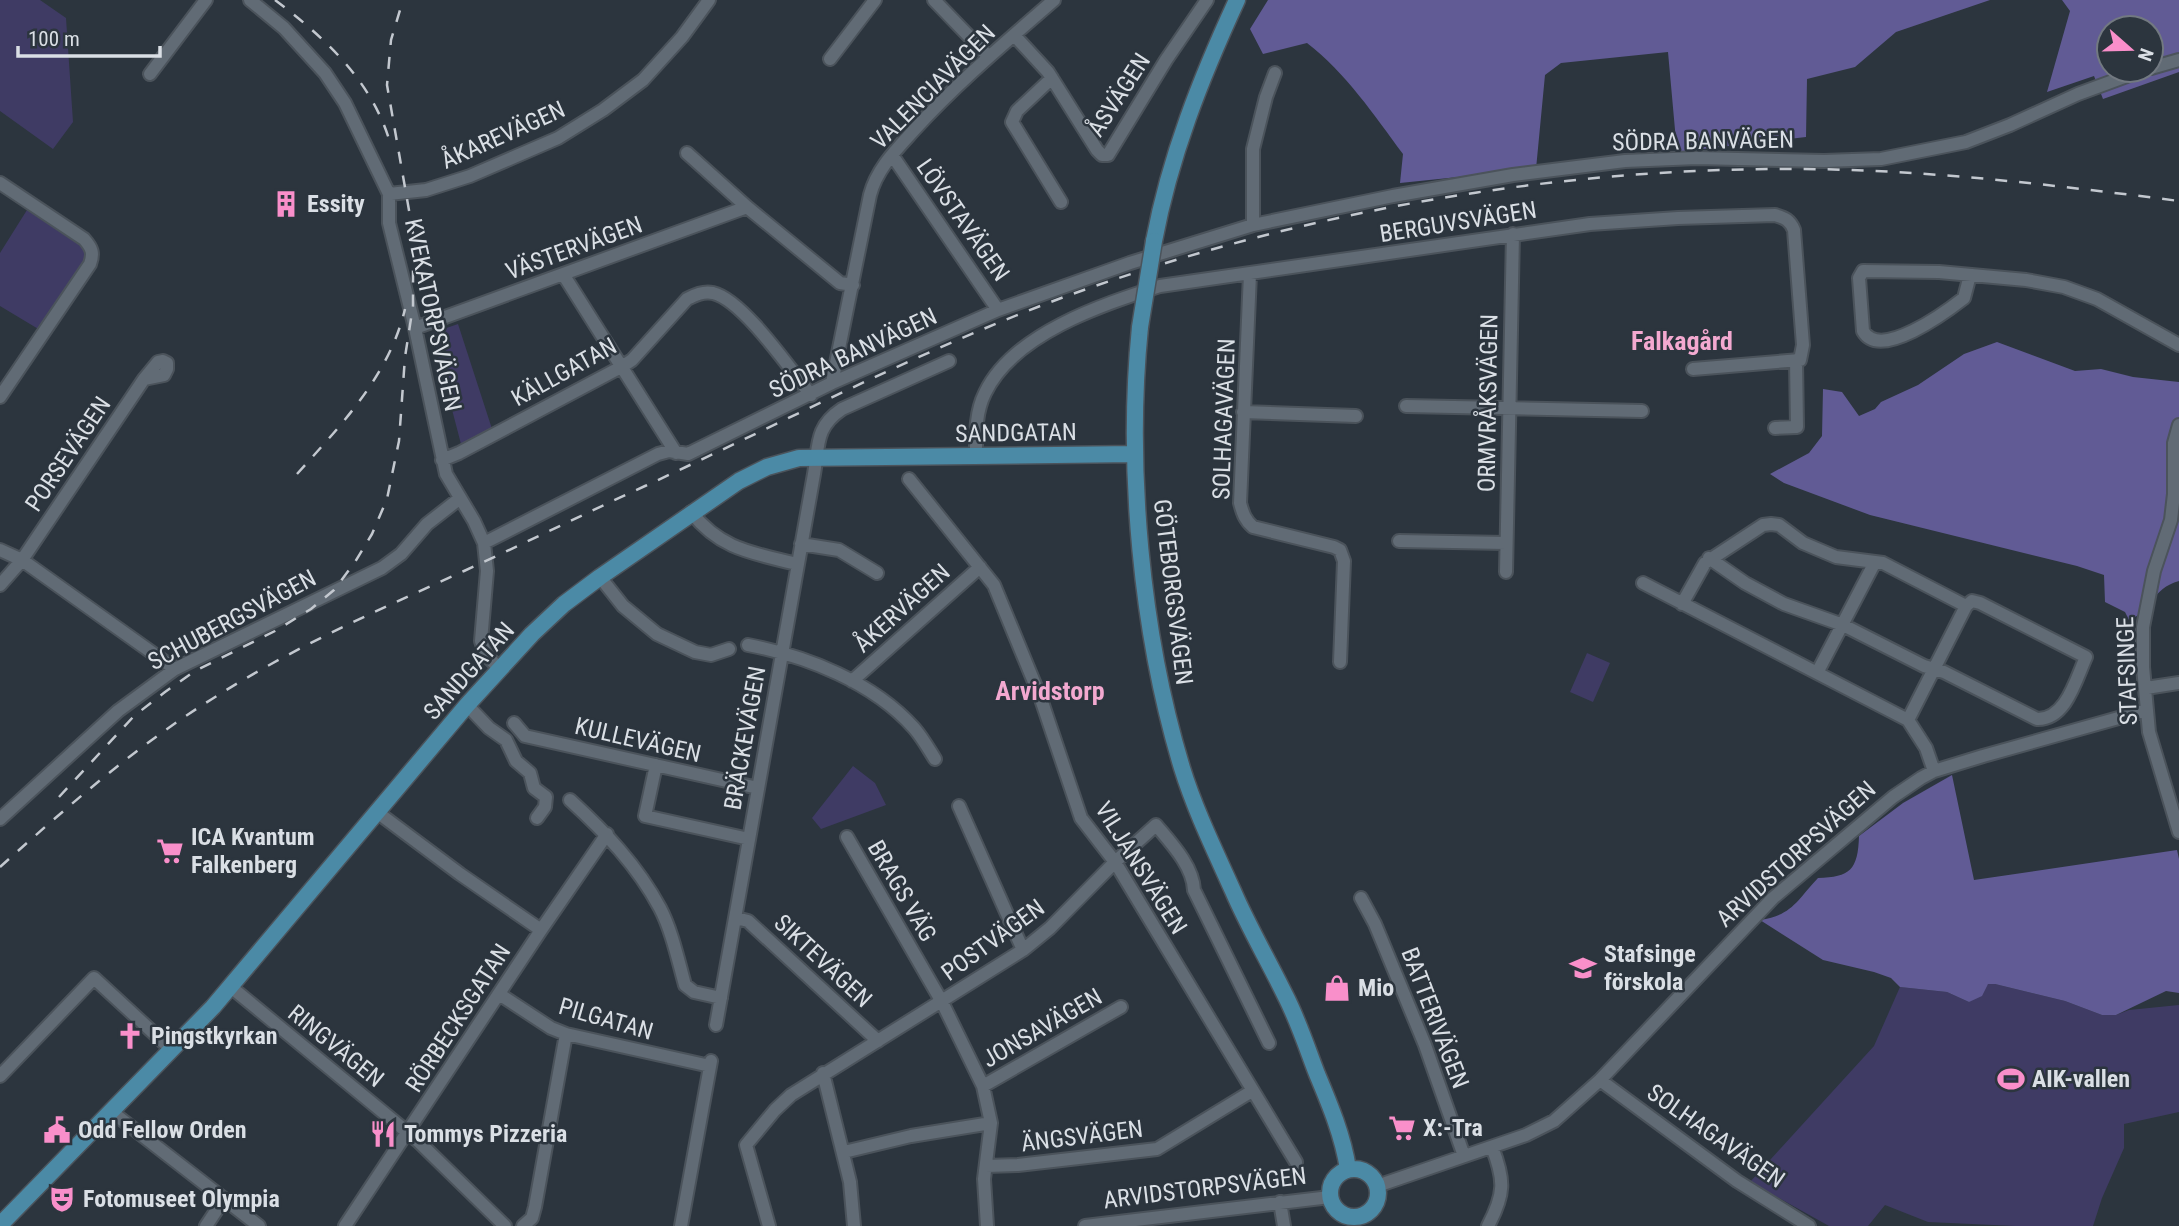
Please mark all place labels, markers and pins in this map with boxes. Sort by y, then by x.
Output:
building icon: Essity [271,189,301,219]
place label: Essity [307,190,365,218]
place label: ICA Kvantum Falkenberg [191,823,315,879]
supermarket icon: ICA Kvantum Falkenberg [155,836,185,866]
place label: Stafsinge förskola [1604,940,1696,996]
school or university icon: Stafsinge förskola [1568,953,1598,983]
shop icon: Mio [1322,973,1352,1003]
place label: Mio [1358,974,1394,1002]
church icon: Pingstkyrkan [115,1021,145,1051]
place label: Pingstkyrkan [151,1022,278,1050]
sports icon: AIK-vallen [1996,1064,2026,1094]
place label: AIK-vallen [2032,1065,2130,1093]
supermarket icon: X:-Tra [1387,1113,1417,1143]
place label: X:-Tra [1423,1114,1483,1142]
public building icon: Odd Fellow Orden [42,1115,72,1145]
place label: Odd Fellow Orden [78,1116,247,1144]
restaurant icon: Tommys Pizzeria [368,1119,398,1149]
place label: Tommys Pizzeria [404,1120,567,1148]
theatre icon: Fotomuseet Olympia [47,1184,77,1214]
place label: Fotomuseet Olympia [83,1185,280,1213]

